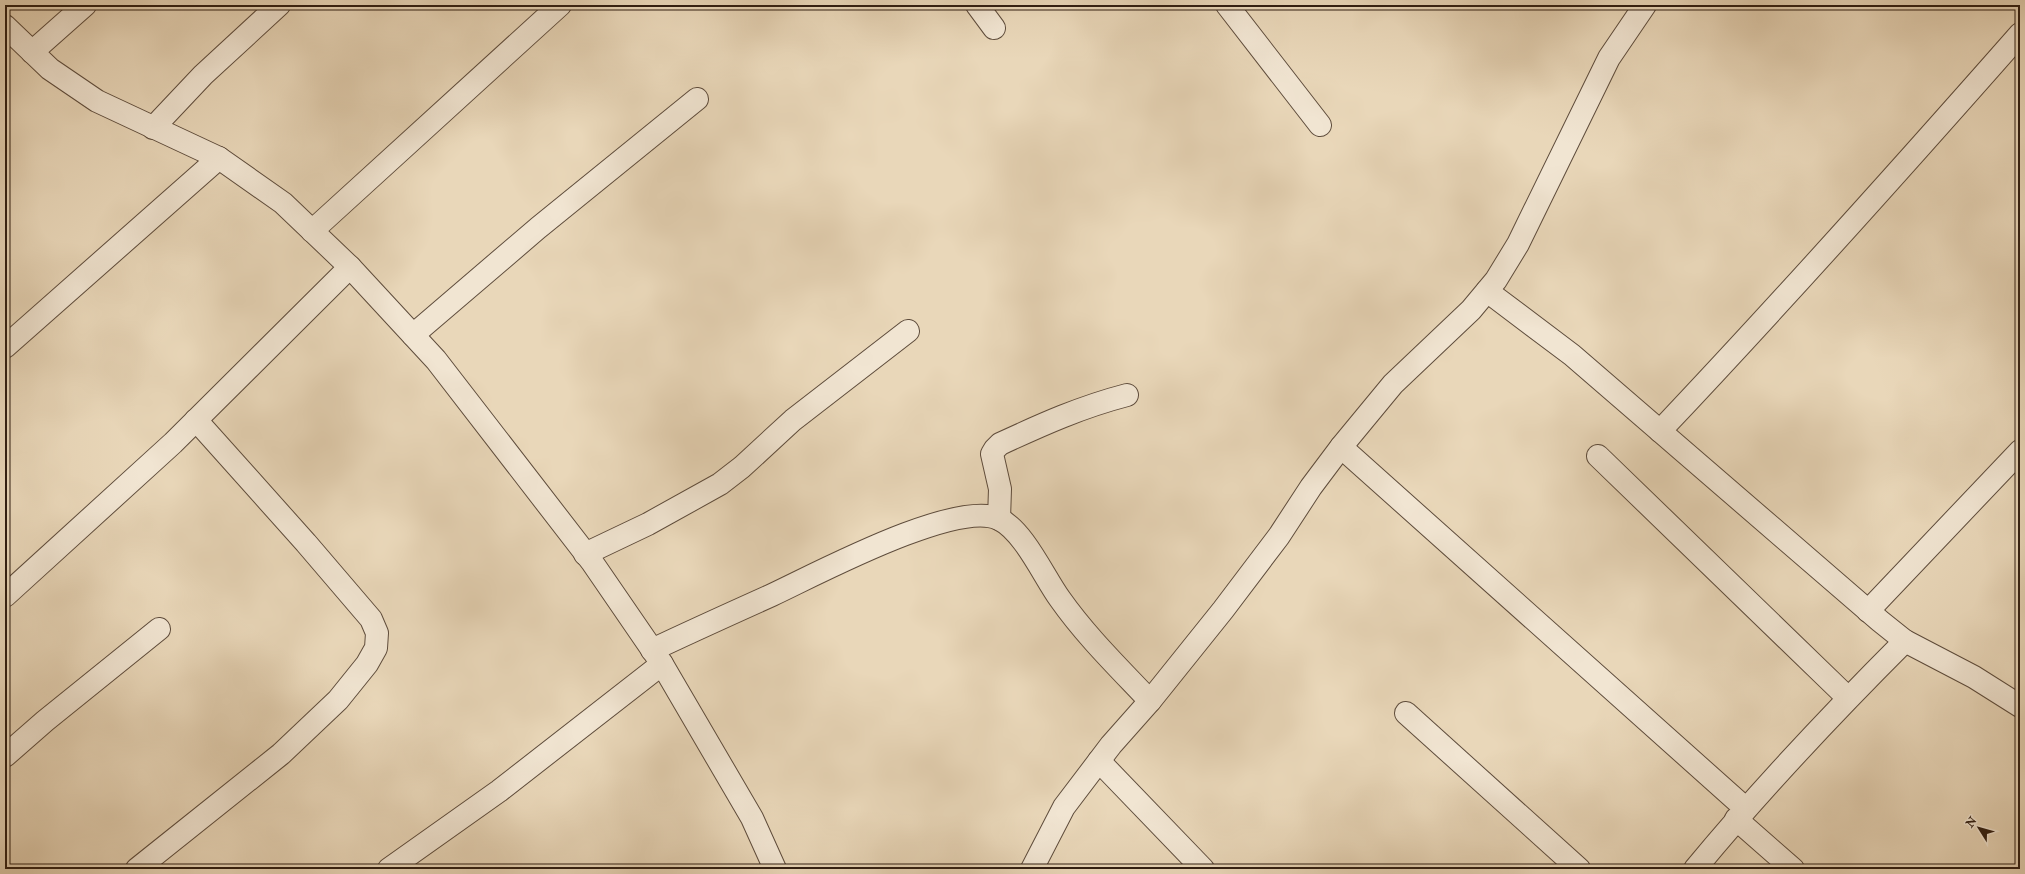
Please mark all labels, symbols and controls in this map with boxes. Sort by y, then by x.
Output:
north arrow [1959,808,1999,848]
text: N [1963,814,1980,831]

